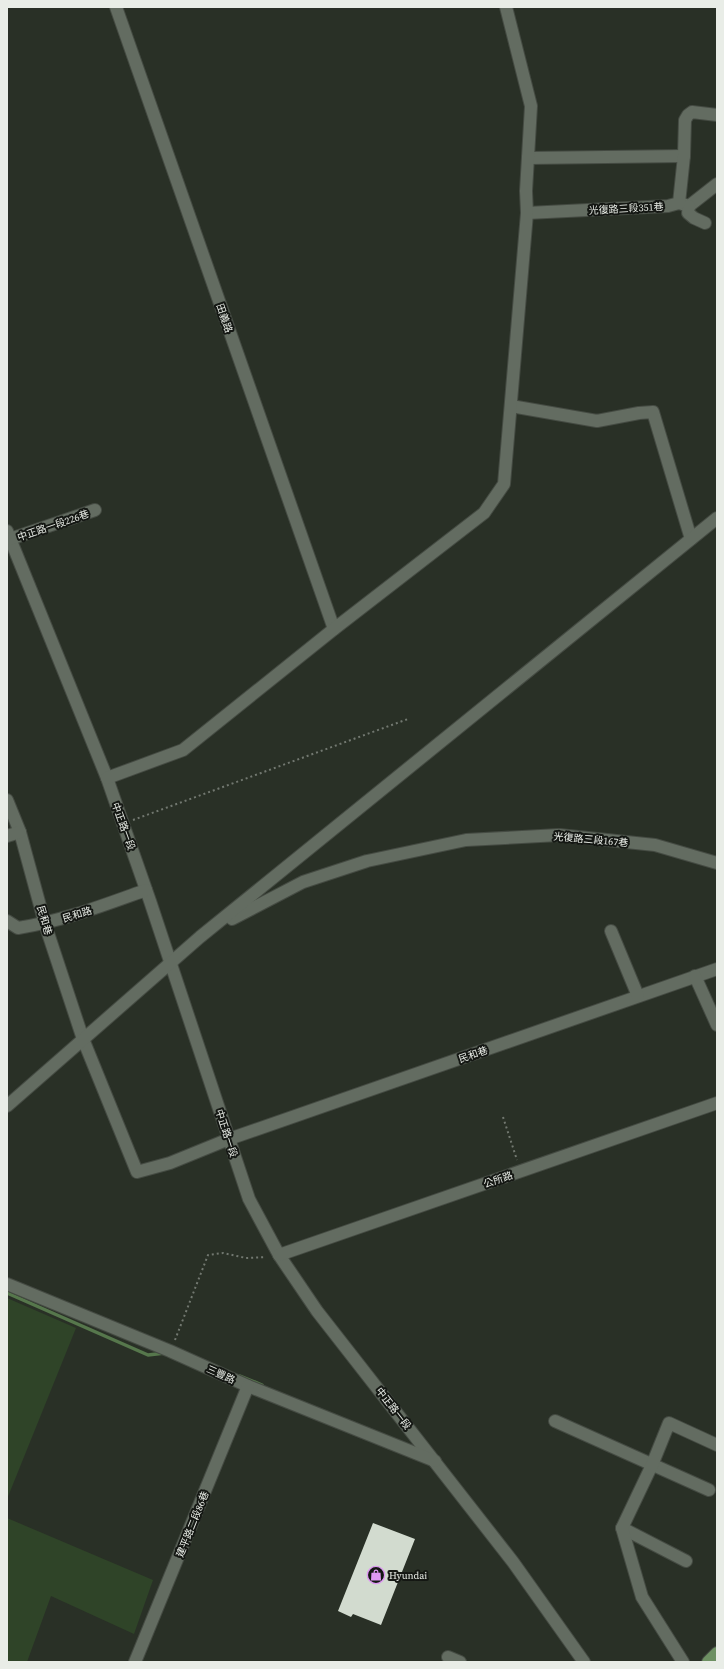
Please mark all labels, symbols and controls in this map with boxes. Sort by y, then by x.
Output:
street label: 光復路三段351巷 [588,200,664,217]
street label: 田義路 [213,302,236,334]
street label: 中正路一段226巷 [16,507,91,544]
street label: 中正路一段 [109,800,138,852]
street label: 光復路三段167巷 [553,830,629,849]
street label: 民和巷 [34,904,55,936]
street label: 民和路 [61,904,93,925]
street label: 民和巷 [457,1043,489,1066]
street label: 中正路一段 [213,1107,240,1159]
street label: 公所路 [482,1168,514,1191]
street label: 三豐路 [204,1362,237,1386]
street label: 中正路一段 [373,1385,414,1432]
street label: 建平路二段86巷 [173,1489,212,1559]
shop icon: Hyundai [366,1565,386,1585]
place label: Hyundai [389,1569,427,1582]

